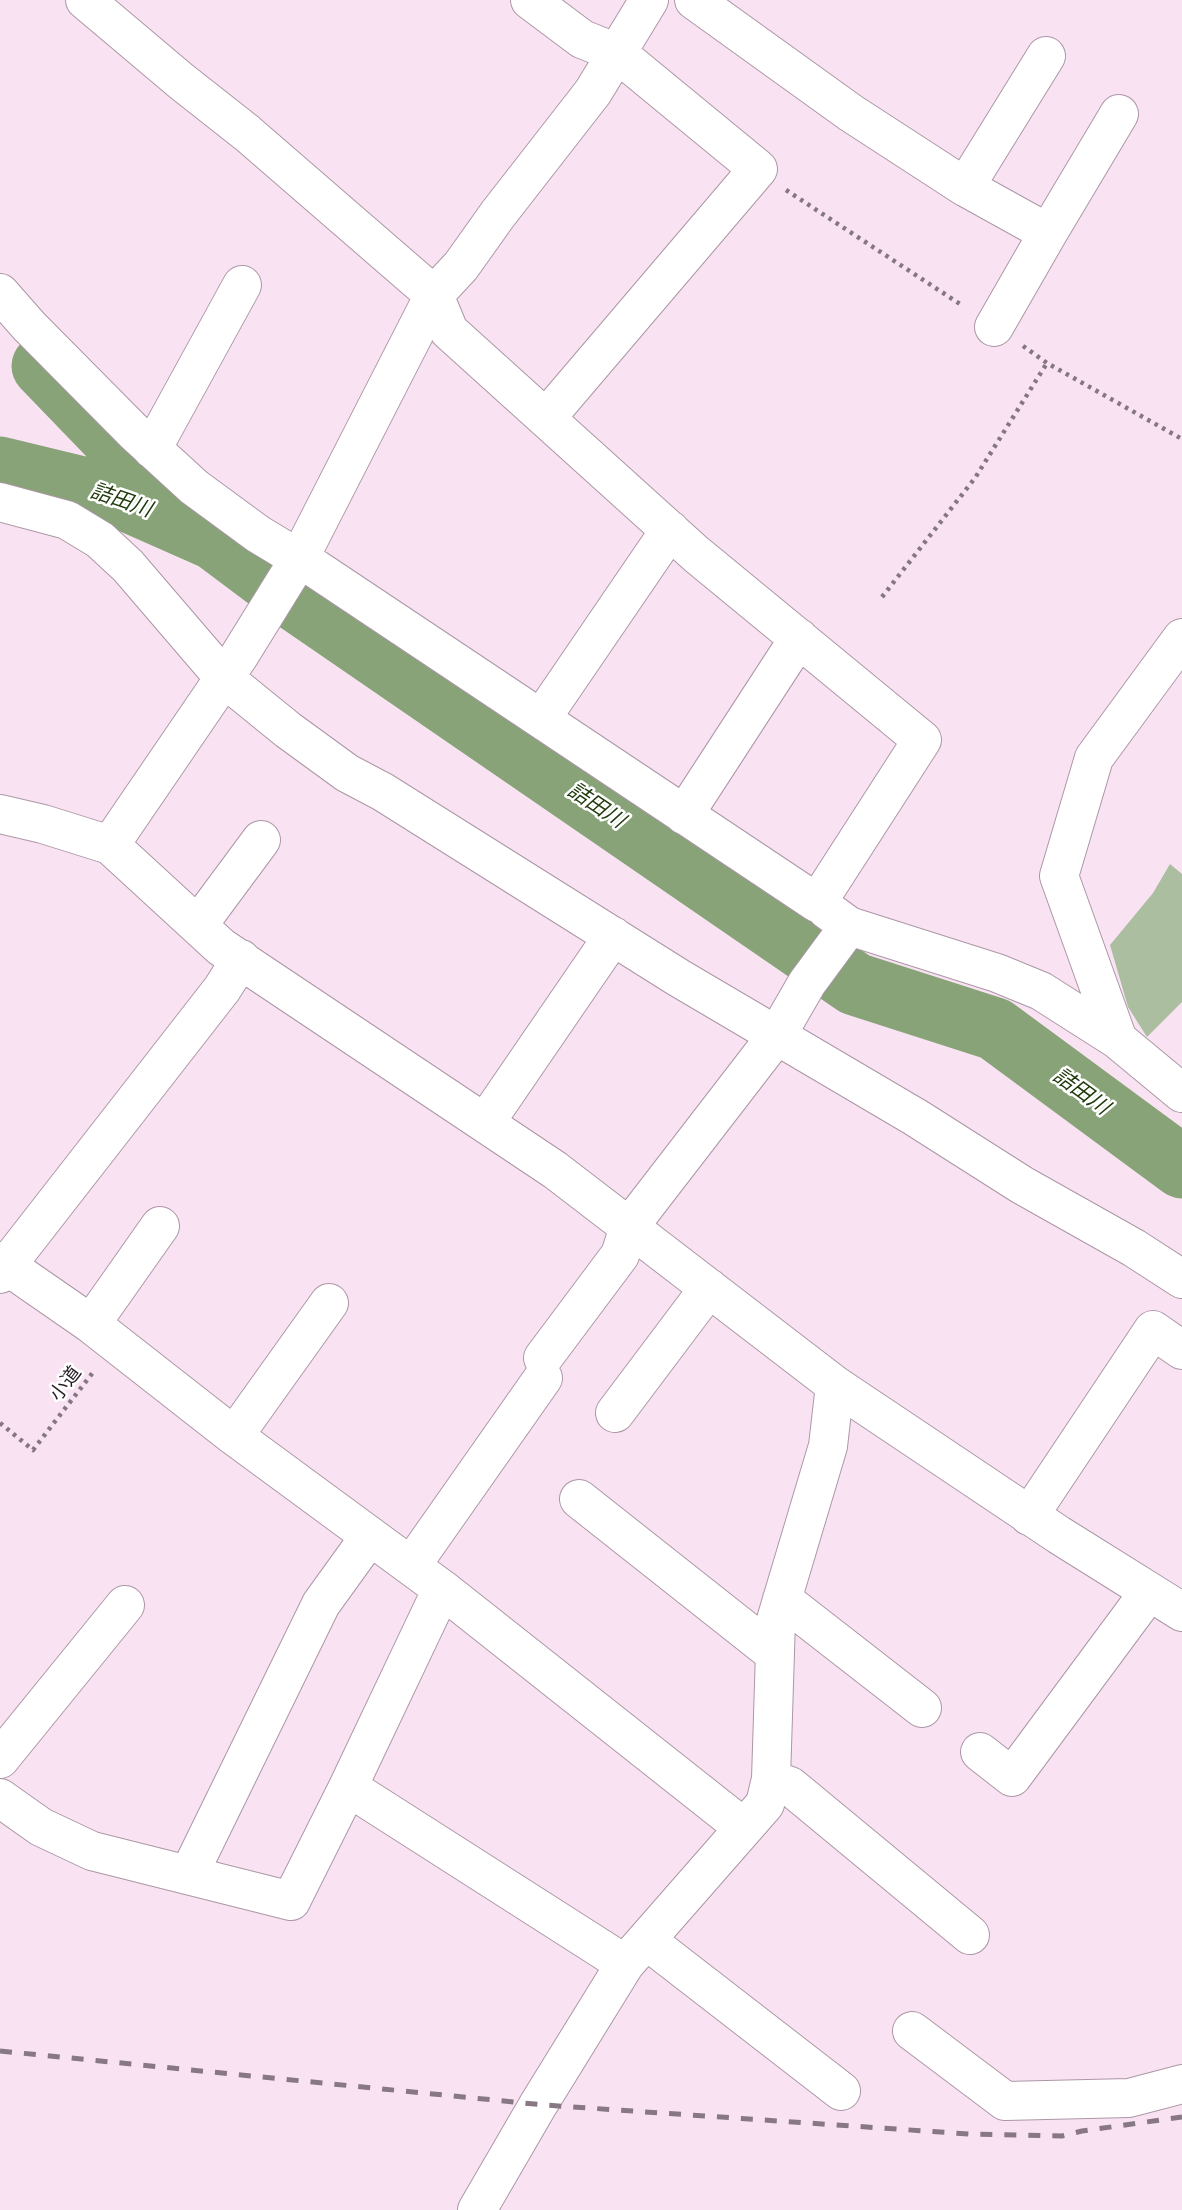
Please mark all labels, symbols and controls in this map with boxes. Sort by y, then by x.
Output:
water label: 詰田川 [87,479,155,523]
water label: 詰田川 [563,778,629,834]
water label: 詰田川 [1048,1063,1114,1121]
street label: 小道 [45,1362,87,1406]

